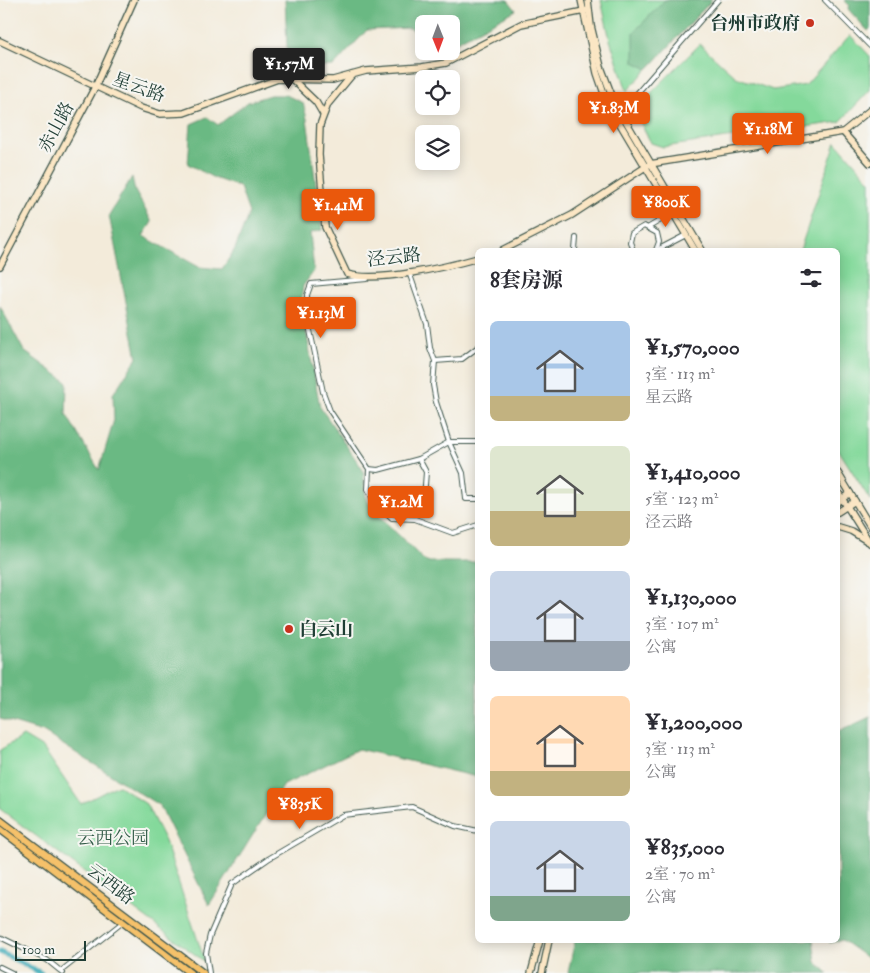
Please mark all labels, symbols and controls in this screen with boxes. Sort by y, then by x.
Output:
place label: 台州市政府 [710,12,800,35]
north arrow [415,15,460,60]
map controls [415,15,460,170]
marker: 台州市政府 [804,17,816,29]
pin: ¥1.57M [248,48,330,90]
text: ¥1.57M [264,54,314,74]
street label: 星云路 [110,67,168,108]
button: locate [415,70,460,115]
pin: ¥1.83M [573,92,655,134]
street label: 赤山路 [34,98,79,156]
text: ¥1.83M [589,98,639,118]
pin: ¥1.18M [727,112,809,155]
text: ¥1.18M [743,119,793,139]
button: layers [415,125,460,170]
pin: ¥800K [631,186,701,228]
pin: ¥1.41M [297,188,379,231]
text: ¥800K [642,192,690,212]
text: ¥1.41M [313,195,363,215]
street label: 泾云路 [366,243,422,272]
icon: filters [797,264,825,292]
text: 8套房源 [490,267,563,294]
pin: ¥1.13M [280,296,362,339]
text: ¥1.13M [297,303,345,323]
text: ¥1,570,000 [645,334,740,361]
icon: home [530,341,590,401]
text: 3室 · 113 m² [645,364,715,384]
text: 星云路 [645,387,693,407]
text: ¥1,410,000 [645,459,741,486]
icon: home [530,466,590,526]
pin: ¥1.2M [366,486,436,528]
text: 5室 · 123 m² [645,489,718,509]
text: ¥1.2M [379,492,423,512]
text: 泾云路 [645,512,693,532]
text: ¥1,130,000 [645,584,737,611]
icon: home [530,591,590,651]
text: 3室 · 107 m² [645,614,718,634]
place label: 白云山 [299,618,353,641]
marker: 白云山 [283,623,295,635]
text: 公寓 [645,637,677,657]
text: ¥1,200,000 [645,709,743,736]
icon: home [530,716,590,776]
text: 3室 · 113 m² [645,739,715,759]
text: 公寓 [645,762,677,782]
pin: ¥835K [265,788,335,830]
text: ¥835K [278,794,322,814]
park label: 云西公园 [77,827,149,850]
text: ¥835,000 [645,834,725,861]
icon: home [530,841,590,901]
street label: 云西路 [82,859,139,910]
text: 2室 · 70 m² [645,864,715,884]
text: 公寓 [645,887,677,907]
scale bar [15,938,86,961]
text: 100 m [22,941,55,958]

